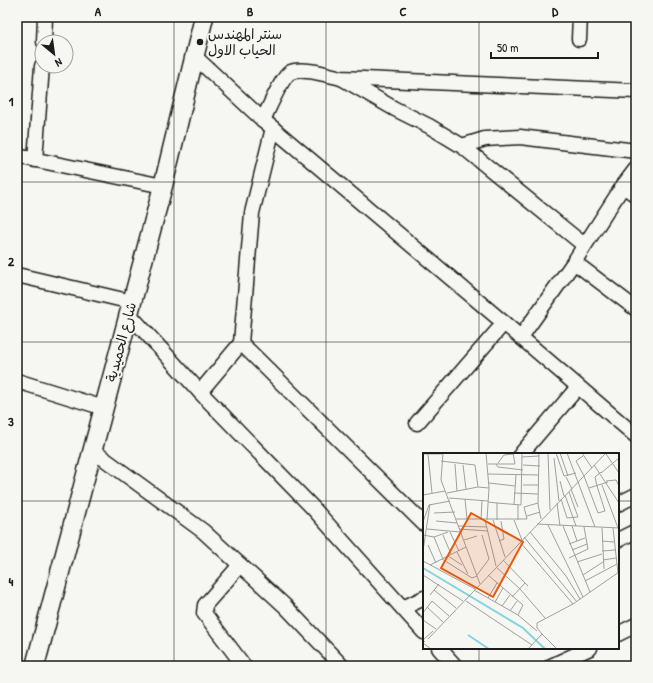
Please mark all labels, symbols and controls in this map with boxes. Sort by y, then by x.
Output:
text: A [95,2,102,20]
text: B [247,2,254,20]
text: C [399,2,407,20]
text: D [552,2,559,20]
place label: سنتر المهندس الحياب الاول [208,24,282,59]
north arrow [34,34,74,74]
scale bar [491,34,598,60]
marker: سنتر المهندس الحياب الاول [195,37,205,47]
text: 50 m [497,39,518,56]
text: N [53,55,65,70]
text: 1 [9,92,14,110]
text: 2 [8,252,15,270]
street label: شارع الحميدية [101,300,141,384]
text: 3 [8,412,14,430]
inset map [423,453,619,649]
text: 4 [9,572,14,590]

